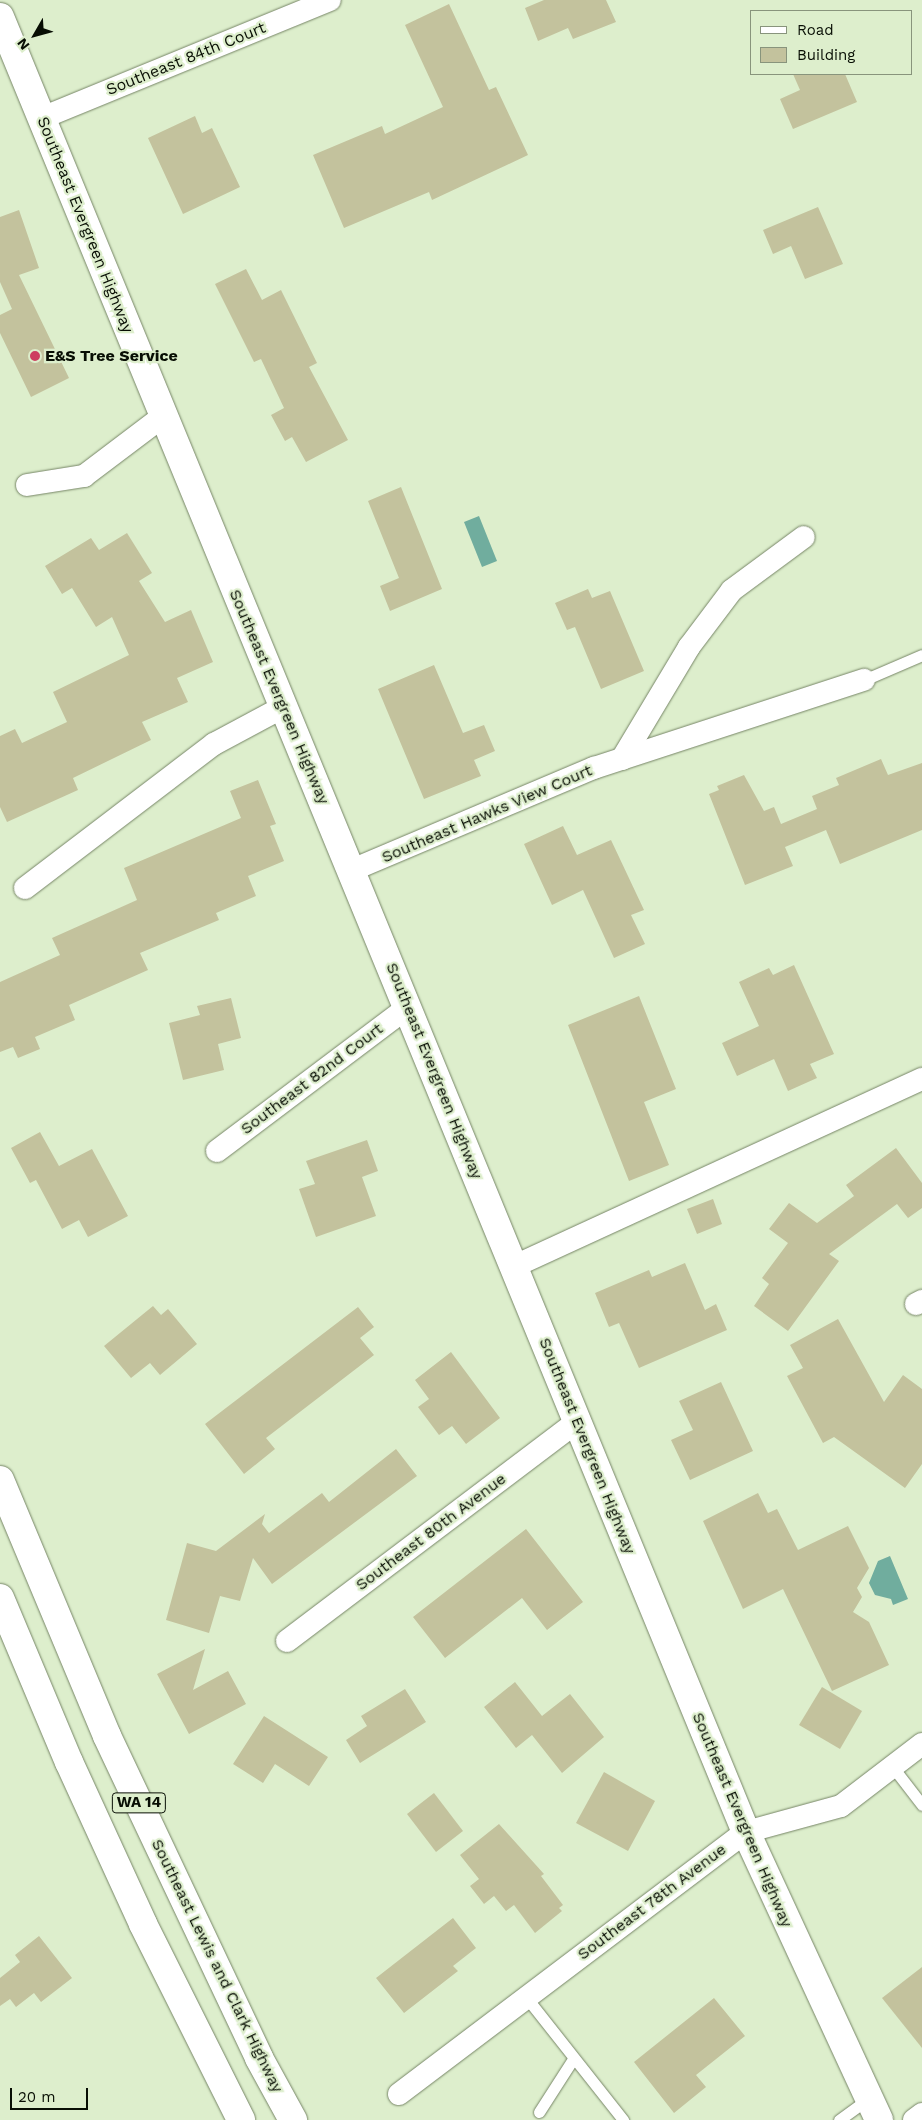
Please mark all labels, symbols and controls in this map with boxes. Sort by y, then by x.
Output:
north arrow [10,10,60,60]
legend [750,10,912,75]
street label: Southeast 84th Court [104,18,268,100]
text: Road [797,21,834,39]
text: N [14,35,33,53]
text: Building [797,46,855,64]
street label: Southeast Evergreen Highway [33,114,137,336]
place label: E&S Tree Service [45,346,178,366]
marker: E&S Tree Service [29,350,41,362]
street label: Southeast Evergreen Highway [225,587,333,807]
street label: Southeast Hawks View Court [378,761,596,867]
street label: Southeast Evergreen Highway [382,960,486,1182]
street label: Southeast 82nd Court [237,1019,387,1139]
street label: Southeast Evergreen Highway [535,1335,639,1557]
street label: Southeast 80th Avenue [352,1469,510,1595]
street label: Southeast Evergreen Highway [688,1710,796,1930]
road number: WA 14 [112,1790,166,1816]
street label: Southeast Lewis and Clark Highway [147,1836,287,2096]
street label: Southeast 78th Avenue [573,1839,731,1965]
scale bar [12,2078,90,2110]
text: 20 m [18,2088,56,2106]

